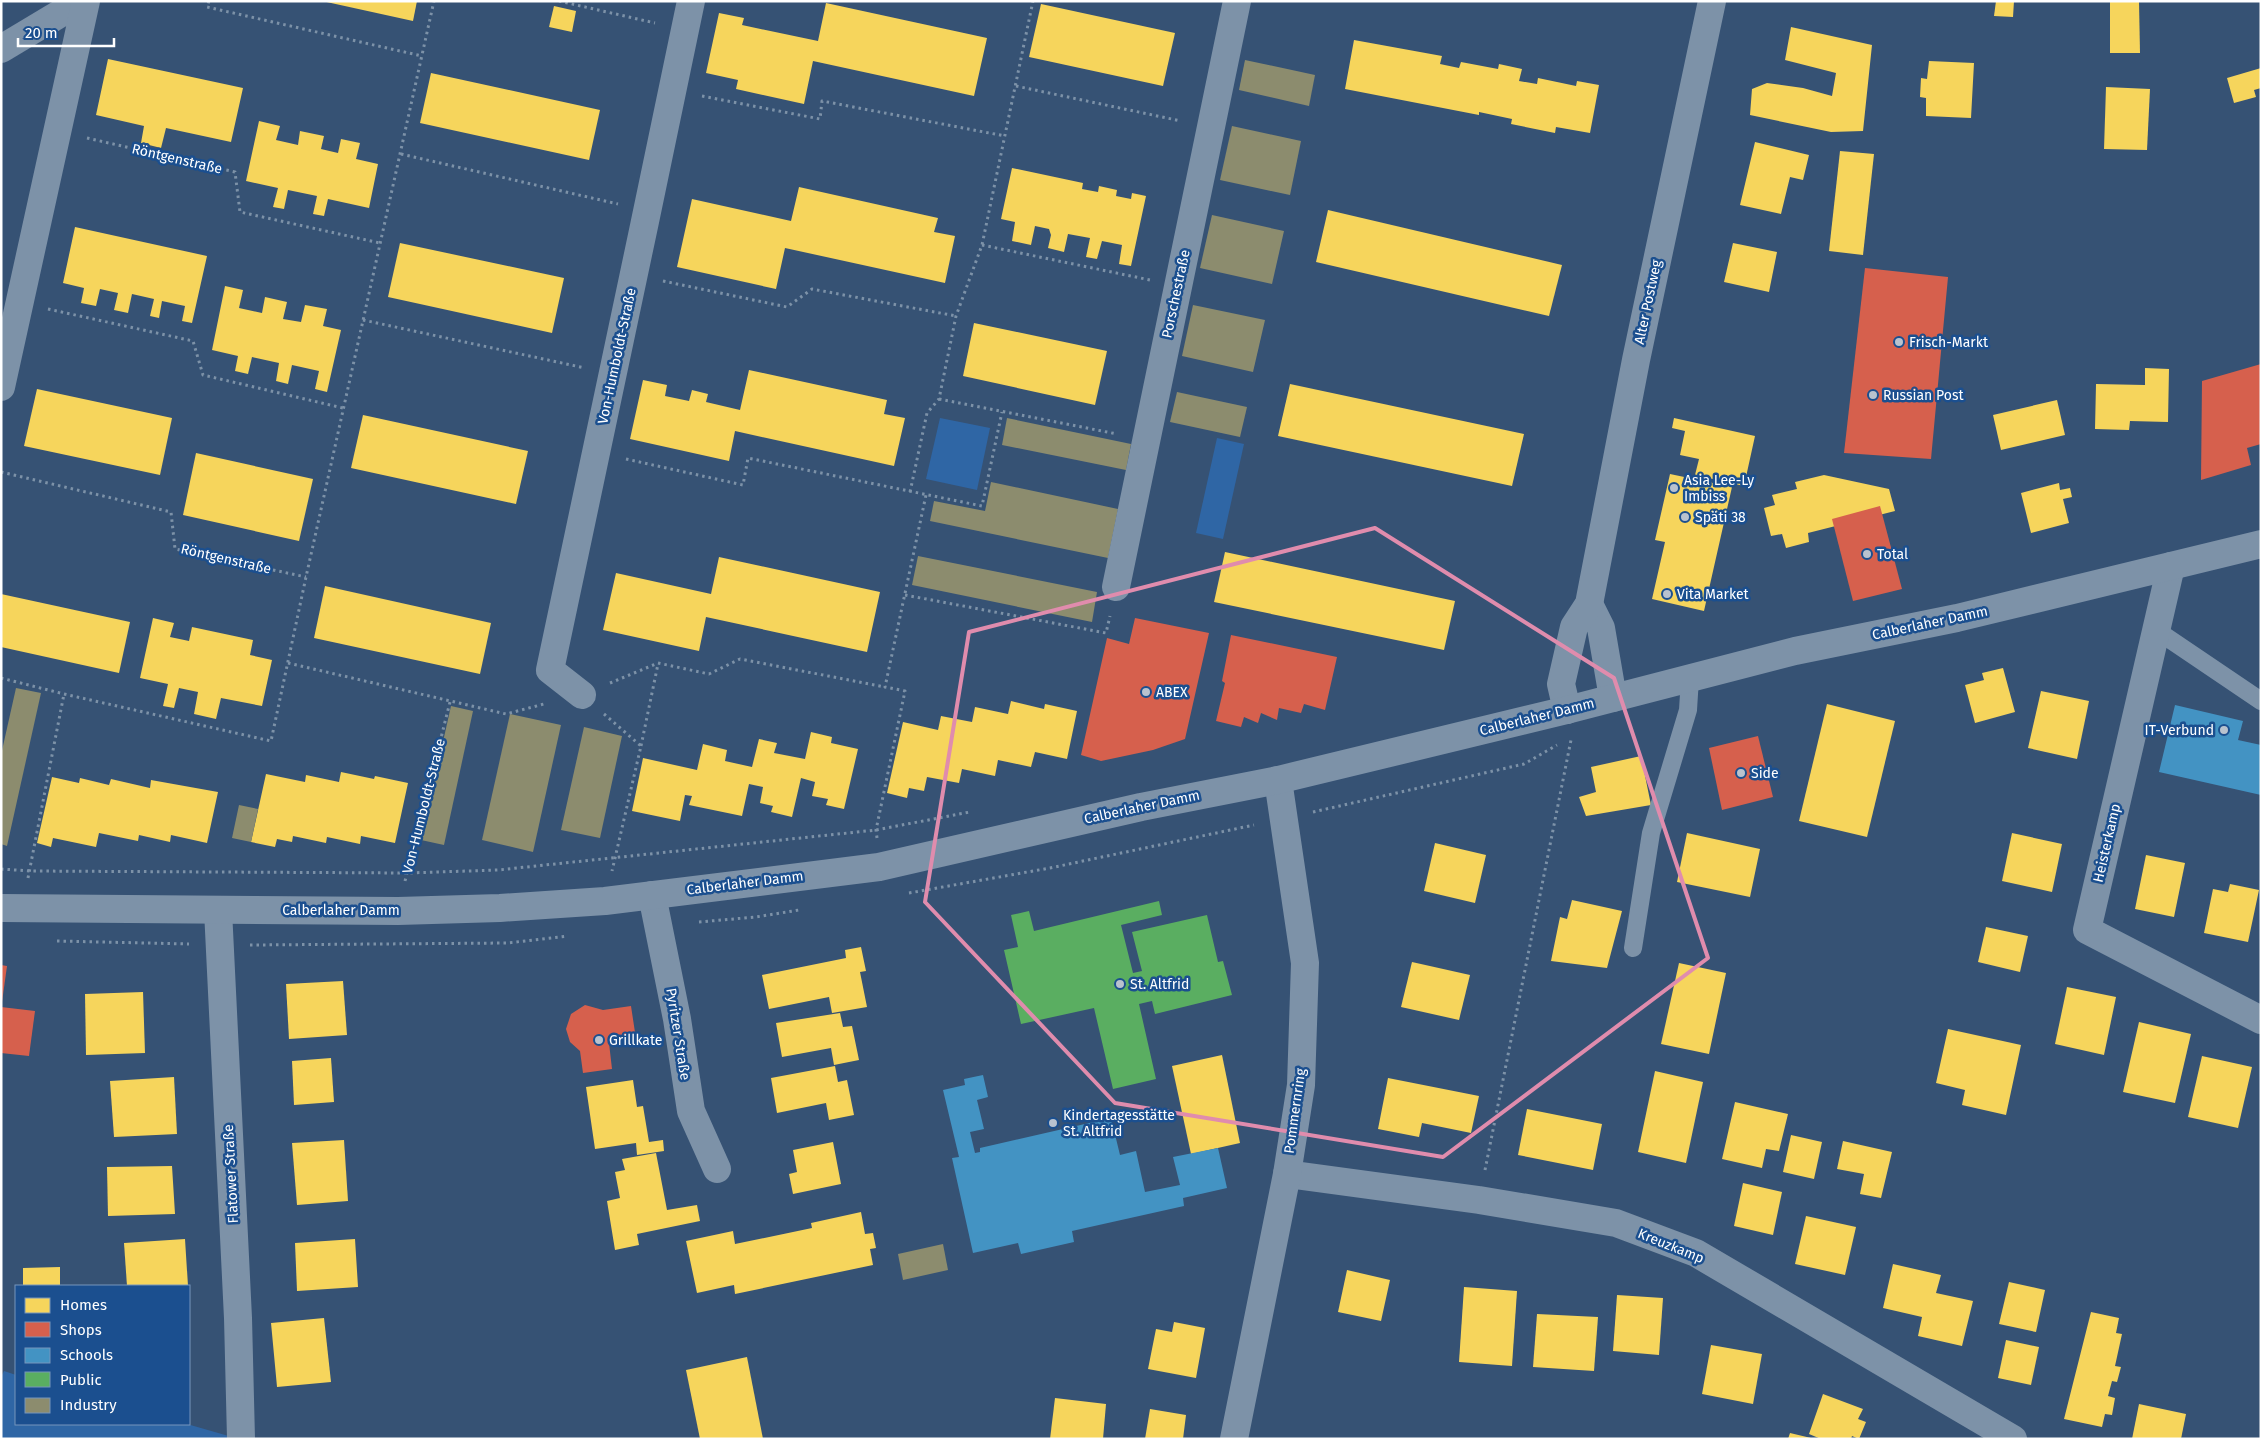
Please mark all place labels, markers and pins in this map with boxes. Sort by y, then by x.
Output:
place label: Frisch-Markt [1909,334,1989,351]
marker: Frisch-Markt [1893,336,1905,348]
place label: Russian Post [1883,387,1964,404]
marker: Russian Post [1867,389,1879,401]
place label: Asia Lee-Ly Imbiss [1684,472,1754,505]
marker: Asia Lee-Ly Imbiss [1668,482,1680,494]
place label: Späti 38 [1695,509,1746,526]
marker: Späti 38 [1679,511,1691,523]
place label: Total [1877,546,1908,563]
marker: Total [1861,548,1873,560]
place label: Vita Market [1677,586,1750,603]
marker: Vita Market [1661,588,1673,600]
place label: ABEX [1156,684,1188,701]
marker: ABEX [1140,686,1152,698]
place label: IT-Verbund [2145,722,2214,739]
marker: IT-Verbund [2218,724,2230,736]
place label: Side [1751,765,1779,782]
marker: Side [1735,767,1747,779]
place label: St. Altfrid [1130,976,1189,993]
marker: St. Altfrid [1114,978,1126,990]
place label: Grillkate [609,1032,662,1049]
marker: Grillkate [593,1034,605,1046]
place label: Kindertagesstätte St. Altfrid [1063,1107,1175,1140]
marker: Kindertagesstätte St. Altfrid [1047,1117,1059,1129]

